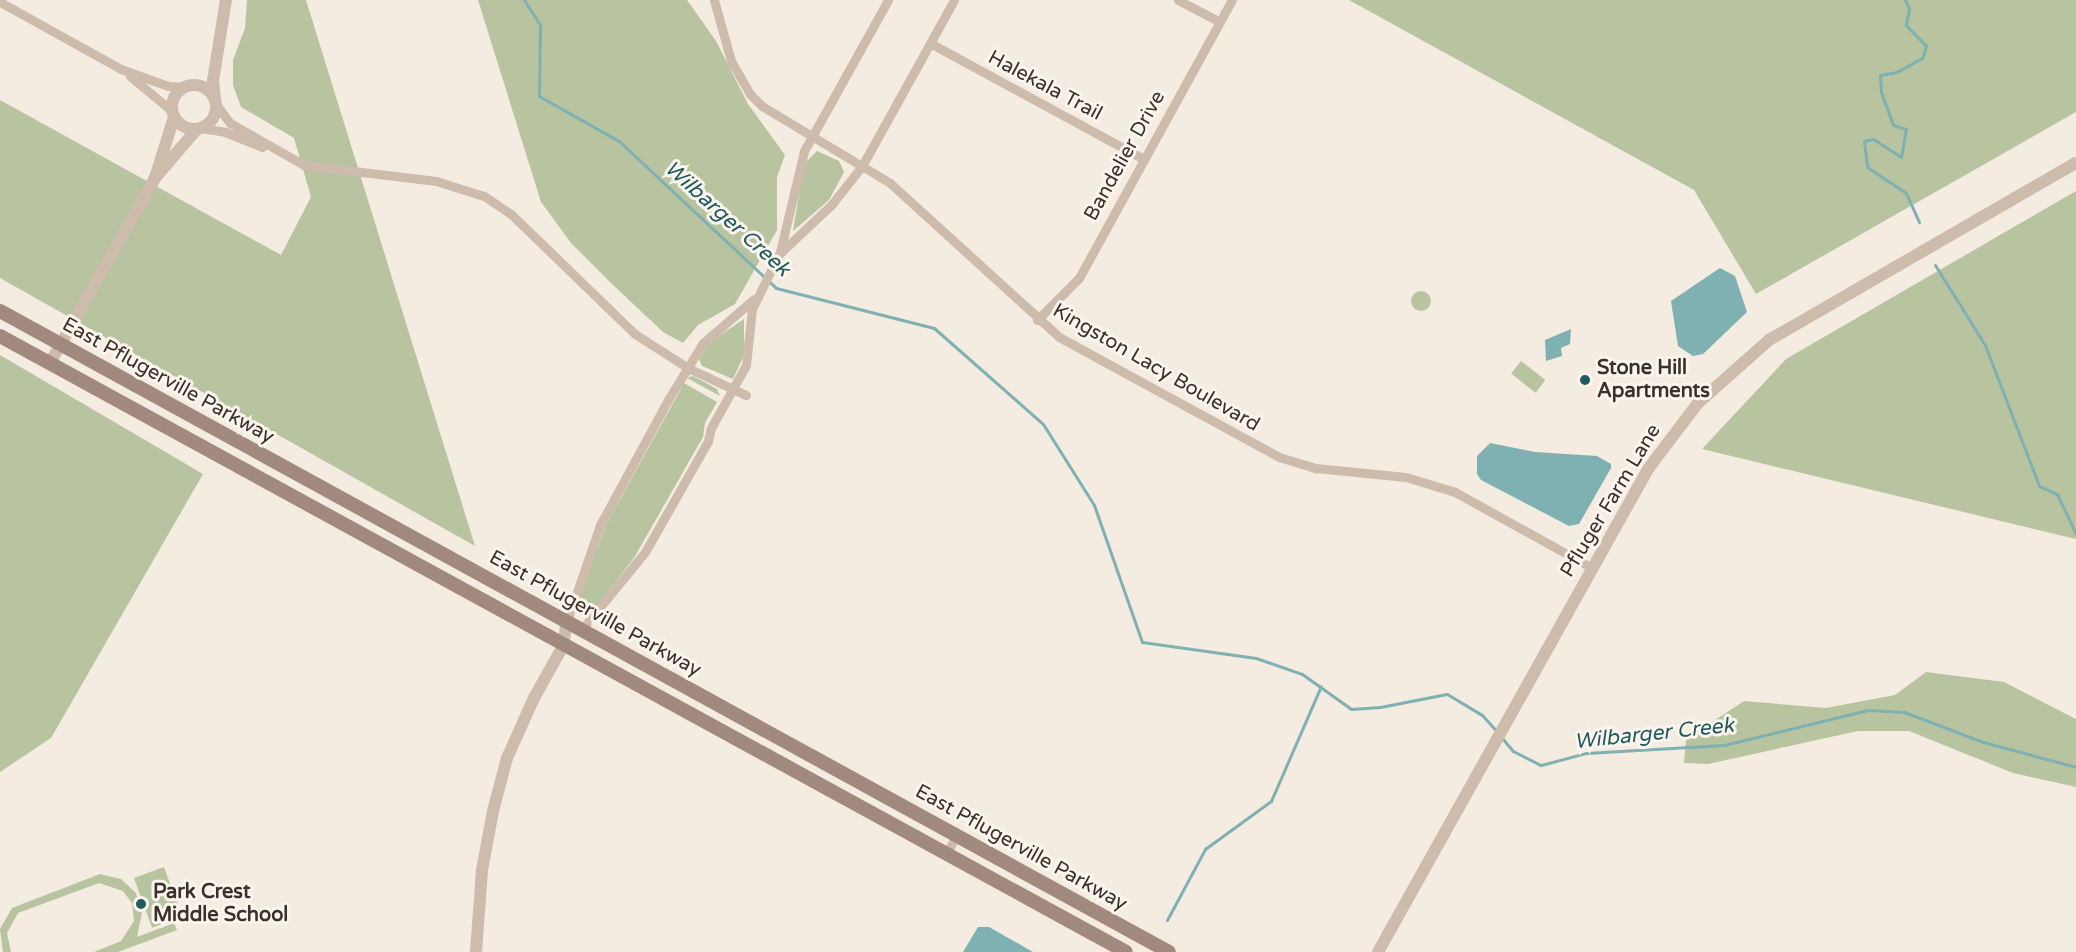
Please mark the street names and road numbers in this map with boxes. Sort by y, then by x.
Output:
street label: Halekala Trail [984,46,1106,126]
street label: Bandelier Drive [1079,87,1171,225]
street label: Kingston Lacy Boulevard [1048,299,1264,437]
street label: East Pflugerville Parkway [58,313,278,449]
street label: Pfluger Farm Lane [1556,420,1666,582]
street label: East Pflugerville Parkway [485,546,705,682]
street label: East Pflugerville Parkway [911,780,1131,916]

